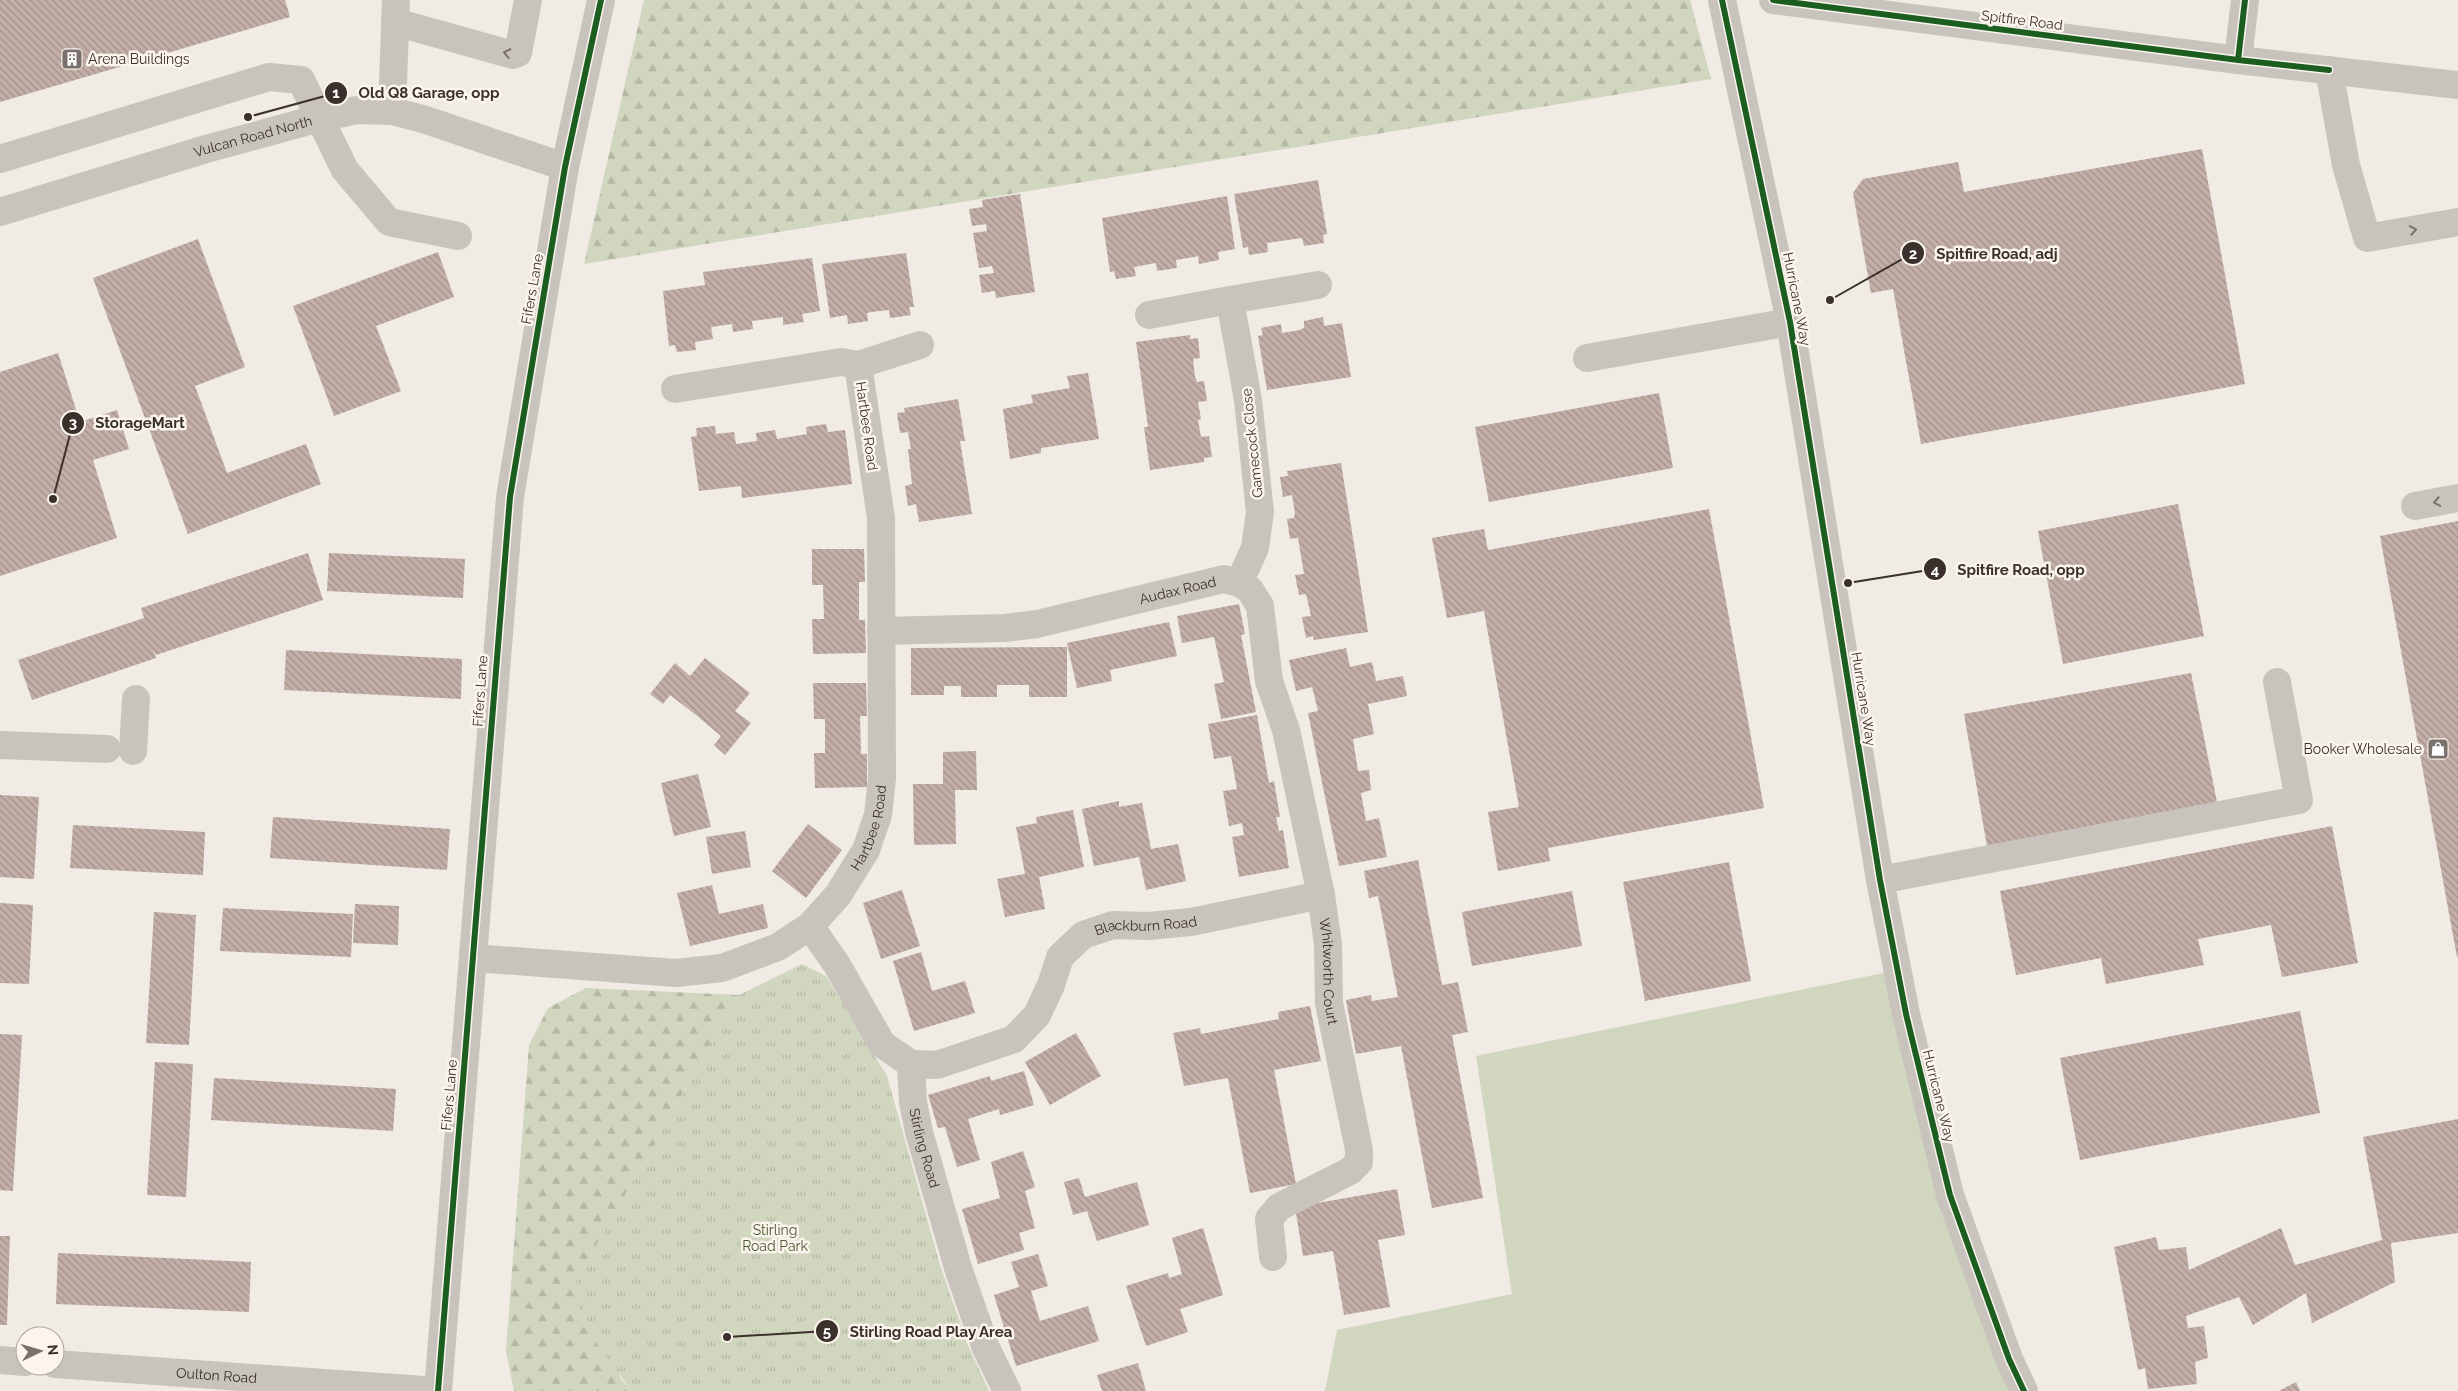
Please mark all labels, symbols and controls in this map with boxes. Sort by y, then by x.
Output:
street label: Spitfire Road [1980,7,2064,33]
building icon: Arena Buildings [60,47,84,71]
one-way arrow [502,48,511,59]
place label: Arena Buildings [88,51,190,67]
callout: Old Q8 Garage, opp [323,78,509,108]
text: 1 [332,84,340,102]
text: Old Q8 Garage, opp [359,84,500,102]
street label: Vulcan Road North [192,112,314,160]
one-way arrow [2408,226,2417,236]
callout: Spitfire Road, adj [1901,238,2067,268]
text: 2 [1909,245,1917,263]
text: Spitfire Road, adj [1936,245,2058,263]
street label: Hurricane Way [1780,251,1814,348]
street label: Fifers Lane [518,252,546,326]
street label: Hartbee Road [853,380,881,472]
street label: Gamecock Close [1238,387,1266,499]
callout: StorageMart [60,408,195,438]
text: 3 [69,414,77,432]
text: StorageMart [95,414,185,432]
one-way arrow [2432,497,2441,507]
callout: Spitfire Road, opp [1923,554,2095,584]
text: 4 [1931,561,1940,579]
text: Spitfire Road, opp [1957,561,2085,579]
street label: Audax Road [1138,573,1218,607]
street label: Hurricane Way [1849,651,1879,748]
street label: Fifers Lane [470,655,490,727]
shop icon: Booker Wholesale [2426,737,2450,761]
place label: Booker Wholesale [2304,741,2422,757]
street label: Hartbee Road [847,784,889,873]
street label: Blackburn Road [1092,913,1198,939]
street label: Whitworth Court [1316,917,1341,1026]
street label: Hurricane Way [1920,1048,1958,1145]
street label: Fifers Lane [438,1059,460,1131]
street label: Stirling Road [906,1107,943,1190]
park label: Stirling Road Park [742,1222,808,1254]
callout: Stirling Road Play Area [814,1316,1023,1346]
text: 5 [823,1323,831,1341]
text: Stirling Road Play Area [850,1323,1013,1341]
north arrow [15,1326,65,1376]
text: N [45,1344,61,1356]
street label: Oulton Road [176,1365,258,1386]

